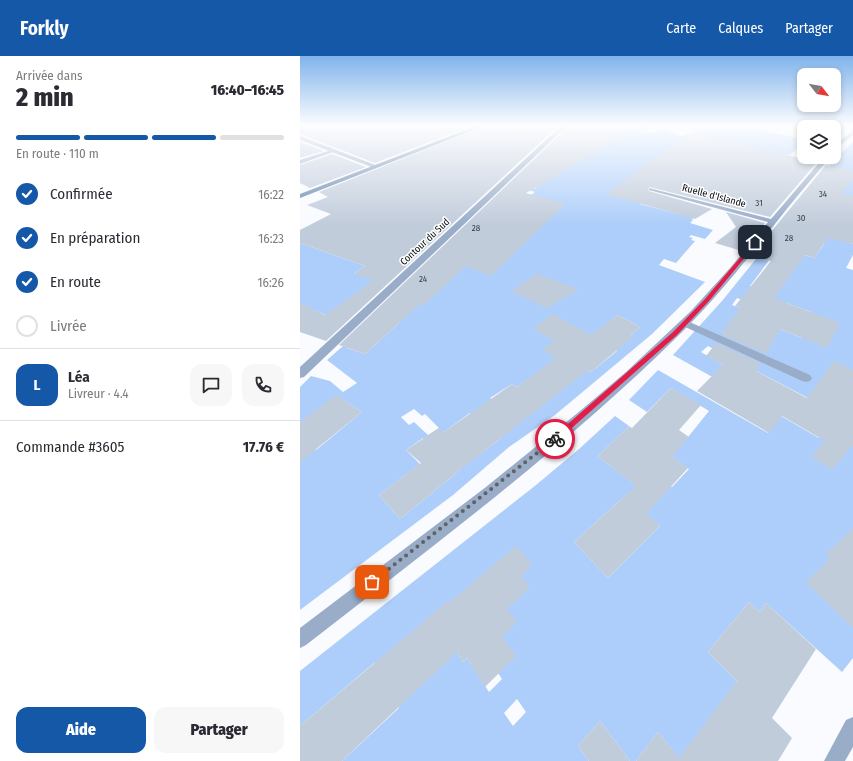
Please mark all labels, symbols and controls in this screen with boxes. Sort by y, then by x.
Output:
text: Forkly [20,17,69,40]
text: Carte [666,20,696,37]
text: Calques [718,20,763,37]
text: Partager [785,20,833,37]
text: Arrivée dans [16,68,83,83]
north arrow [797,68,841,112]
map controls [797,68,841,164]
text: 16:40–16:45 [211,81,284,99]
text: 2 min [16,82,74,113]
button: layers [797,120,841,164]
text: En route · 110 m [16,146,99,161]
street label: Ruelle d'Islande [681,182,747,210]
icon: check [16,183,38,205]
text: Confirmée [50,185,113,203]
text: 16:22 [258,187,284,202]
house number: 34 [819,189,828,199]
house number: 31 [755,198,763,208]
house number: 30 [797,213,806,223]
street label: Contour du Sud [398,216,452,268]
house number: 28 [472,223,481,233]
pin [738,225,772,259]
icon: check [16,227,38,249]
text: En préparation [50,229,140,247]
text: 16:23 [258,231,284,246]
icon: home [744,231,766,253]
house number: 28 [785,233,794,243]
icon: check [16,271,38,293]
text: En route [50,273,101,291]
house number: 24 [419,274,428,284]
text: 16:26 [258,275,284,290]
text: Livrée [50,317,87,335]
button: chat [190,364,232,406]
button: phone [242,364,284,406]
text: Léa [68,368,90,386]
text: L [34,376,40,394]
text: Livreur · 4.4 [68,386,129,401]
courier [535,419,575,459]
icon: bike [544,428,566,450]
text: Commande #3605 [16,438,124,456]
text: 17.76 € [243,438,284,456]
pin [355,565,389,599]
icon: bag [361,571,383,593]
button: Aide [16,707,146,753]
button: Partager [154,707,284,753]

